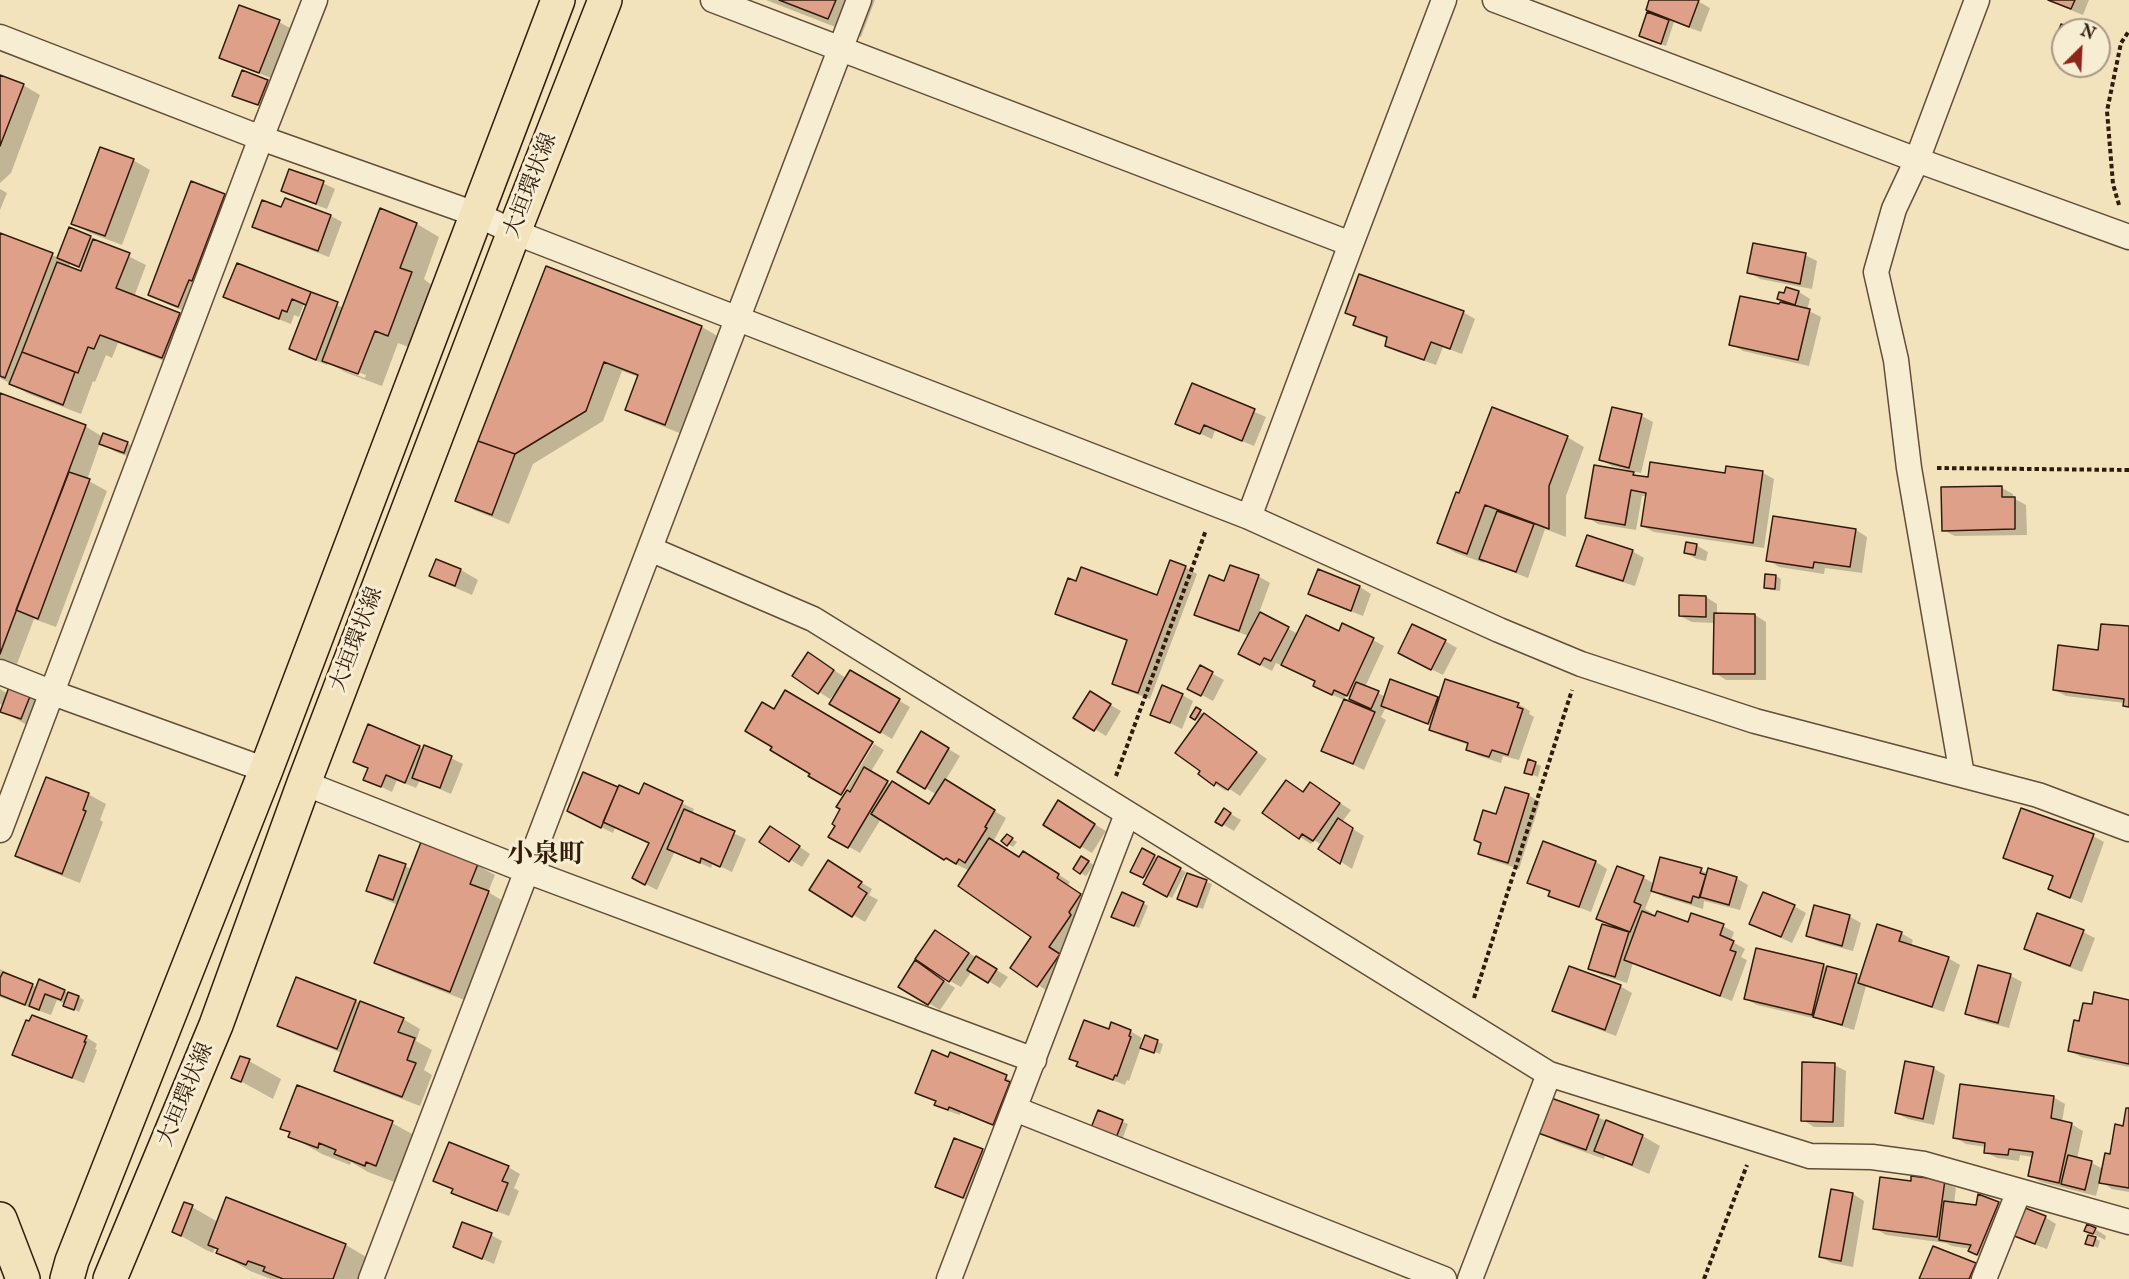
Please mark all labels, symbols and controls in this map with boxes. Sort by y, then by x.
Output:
north arrow [2051,18,2111,78]
text: N [2077,21,2098,45]
street label: 大垣環状線 [500,130,564,242]
street label: 大垣環状線 [326,584,390,696]
district label: 小泉町 [507,841,585,873]
street label: 大垣環状線 [153,1039,221,1151]

